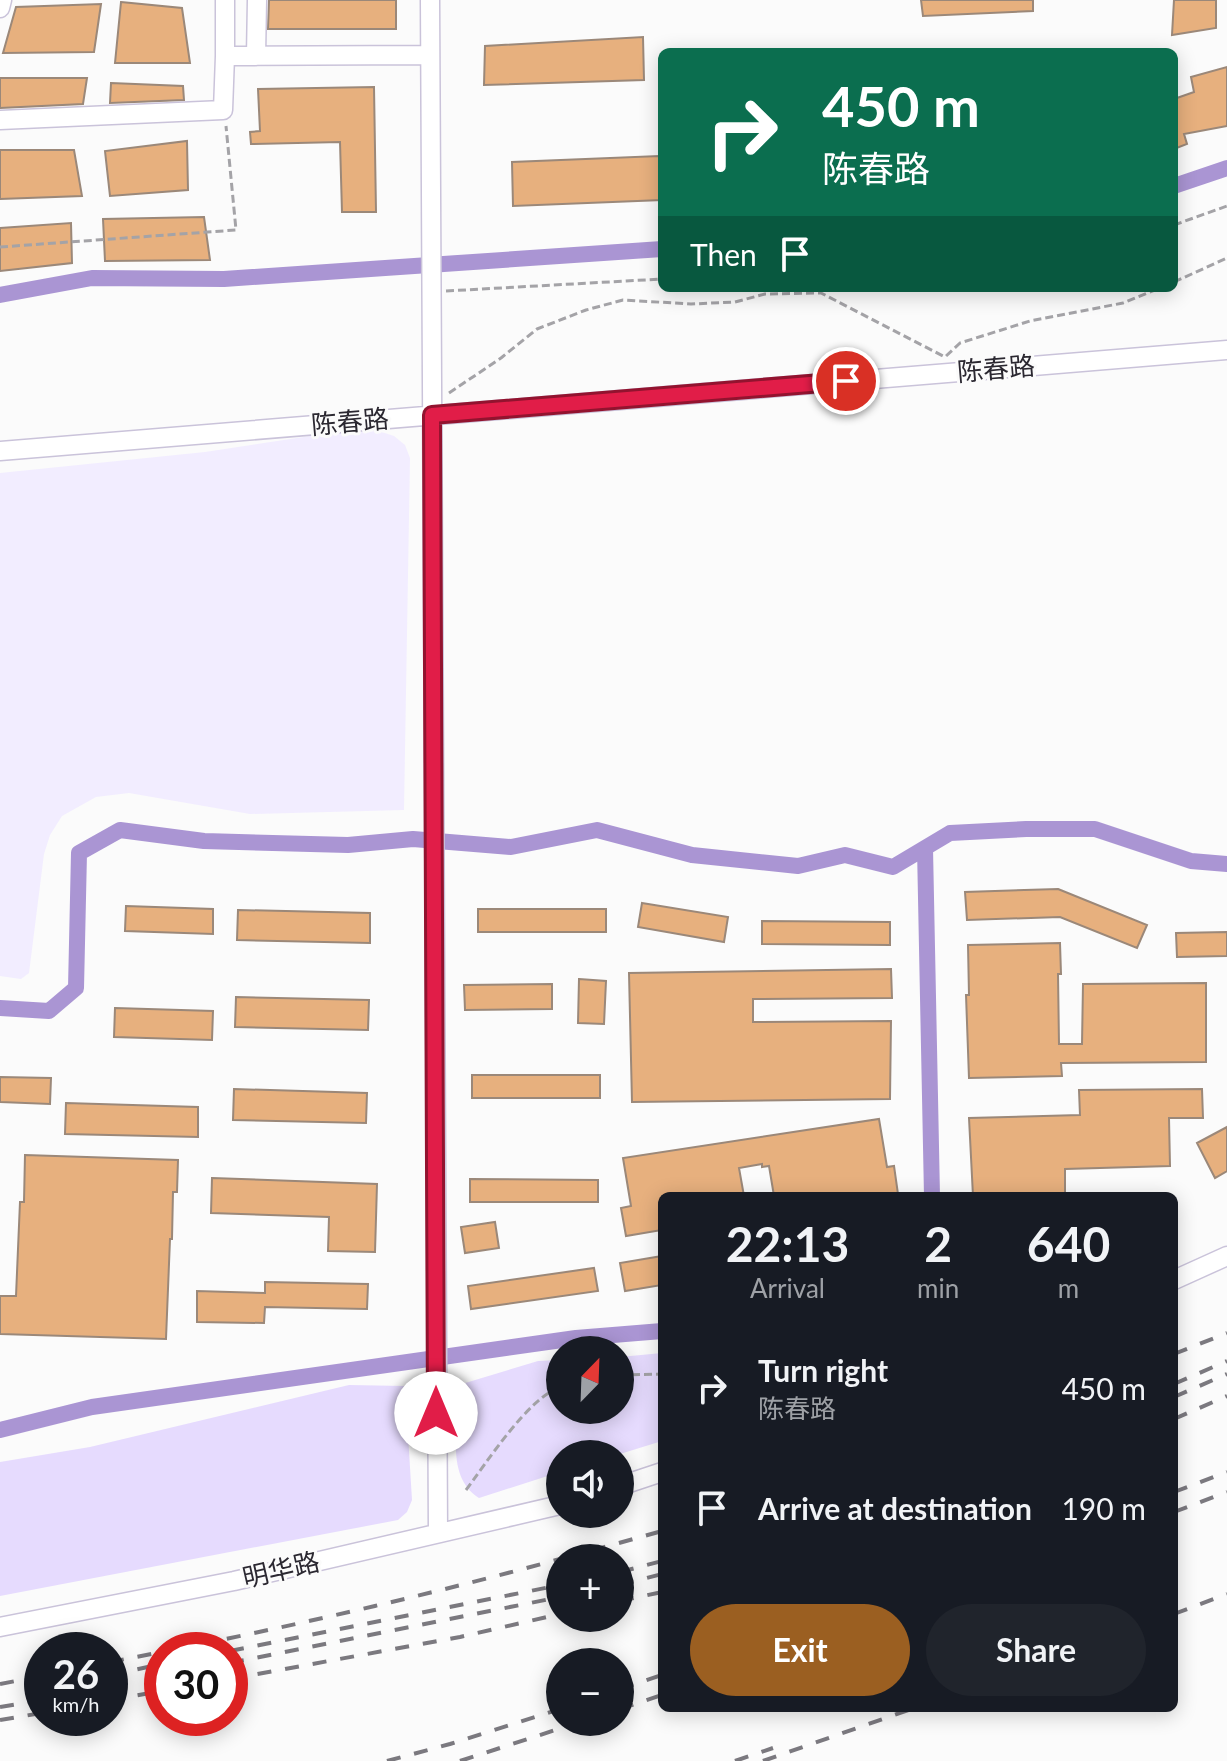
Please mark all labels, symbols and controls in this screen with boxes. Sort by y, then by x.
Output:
text: 450 m [822,72,980,139]
icon: right [690,80,794,184]
text: 陈春路 [822,146,930,190]
icon: arrive [773,232,817,276]
text: Then [690,236,757,272]
pin [812,347,880,415]
street label: 陈春路 [956,349,1036,387]
icon: arrive [824,359,868,403]
street label: 陈春路 [310,402,390,440]
text: 22:13 [726,1215,849,1272]
text: 2 [924,1215,952,1272]
text: 640 [1027,1215,1110,1272]
text: Arrival [750,1272,825,1304]
text: min [917,1272,959,1304]
text: m [1058,1272,1079,1304]
north arrow [546,1336,634,1424]
map controls [546,1336,634,1736]
text: Turn right [758,1352,888,1388]
icon: right [690,1366,734,1410]
text: 450 m [1061,1370,1146,1406]
position arrow [394,1371,478,1455]
text: 陈春路 [758,1392,836,1424]
button: sound [546,1440,634,1528]
icon: arrive [690,1486,734,1530]
text: Arrive at destination [758,1490,1032,1526]
text: 190 m [1061,1490,1146,1526]
button: + [546,1544,634,1632]
street label: 明华路 [239,1545,322,1593]
button: Exit [690,1604,910,1696]
button: Share [926,1604,1146,1696]
speed limit sign: 30 [144,1632,248,1736]
button: − [546,1648,634,1736]
text: 26 [53,1650,99,1698]
text: km/h [53,1692,99,1716]

